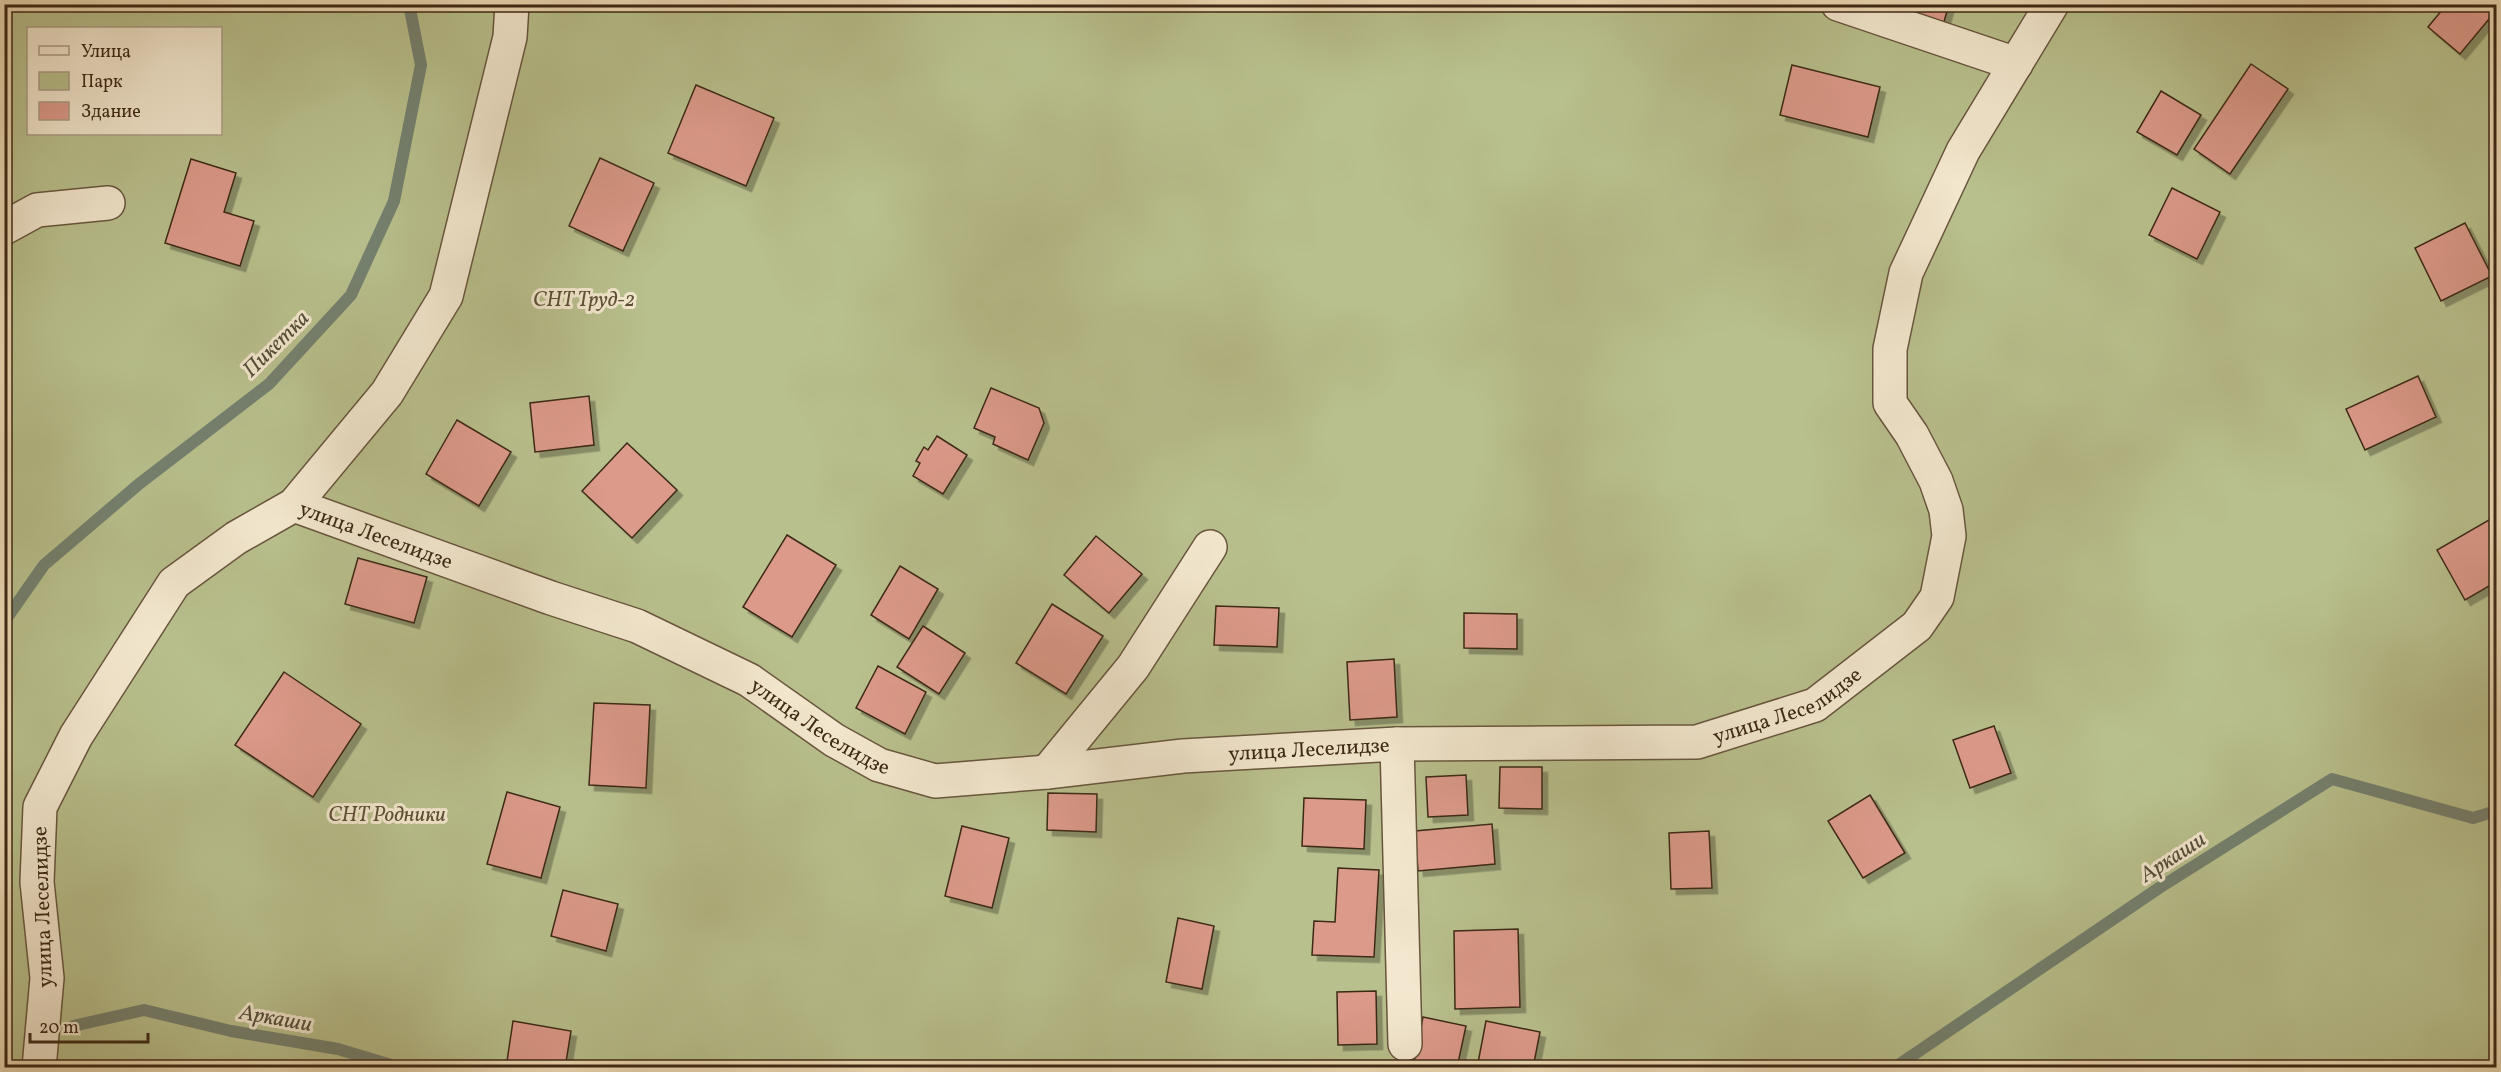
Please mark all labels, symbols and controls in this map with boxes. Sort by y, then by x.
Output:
legend [27,27,222,135]
text: Улица [81,40,131,65]
text: Парк [81,70,123,95]
text: Здание [81,100,141,125]
park label: СНТ Труд-2 [533,286,635,315]
water label: Пикетка [236,304,317,385]
street label: улица Леселидзе [295,495,457,577]
street label: улица Леселидзе [1710,661,1868,752]
street label: улица Леселидзе [744,672,893,783]
street label: улица Леселидзе [1228,731,1391,769]
park label: СНТ Родники [328,801,446,830]
water label: Аркаши [2133,825,2213,892]
street label: улица Леселидзе [26,826,61,988]
water label: Аркаши [236,998,314,1041]
scale bar [30,1006,148,1044]
text: 20 m [39,1016,79,1041]

